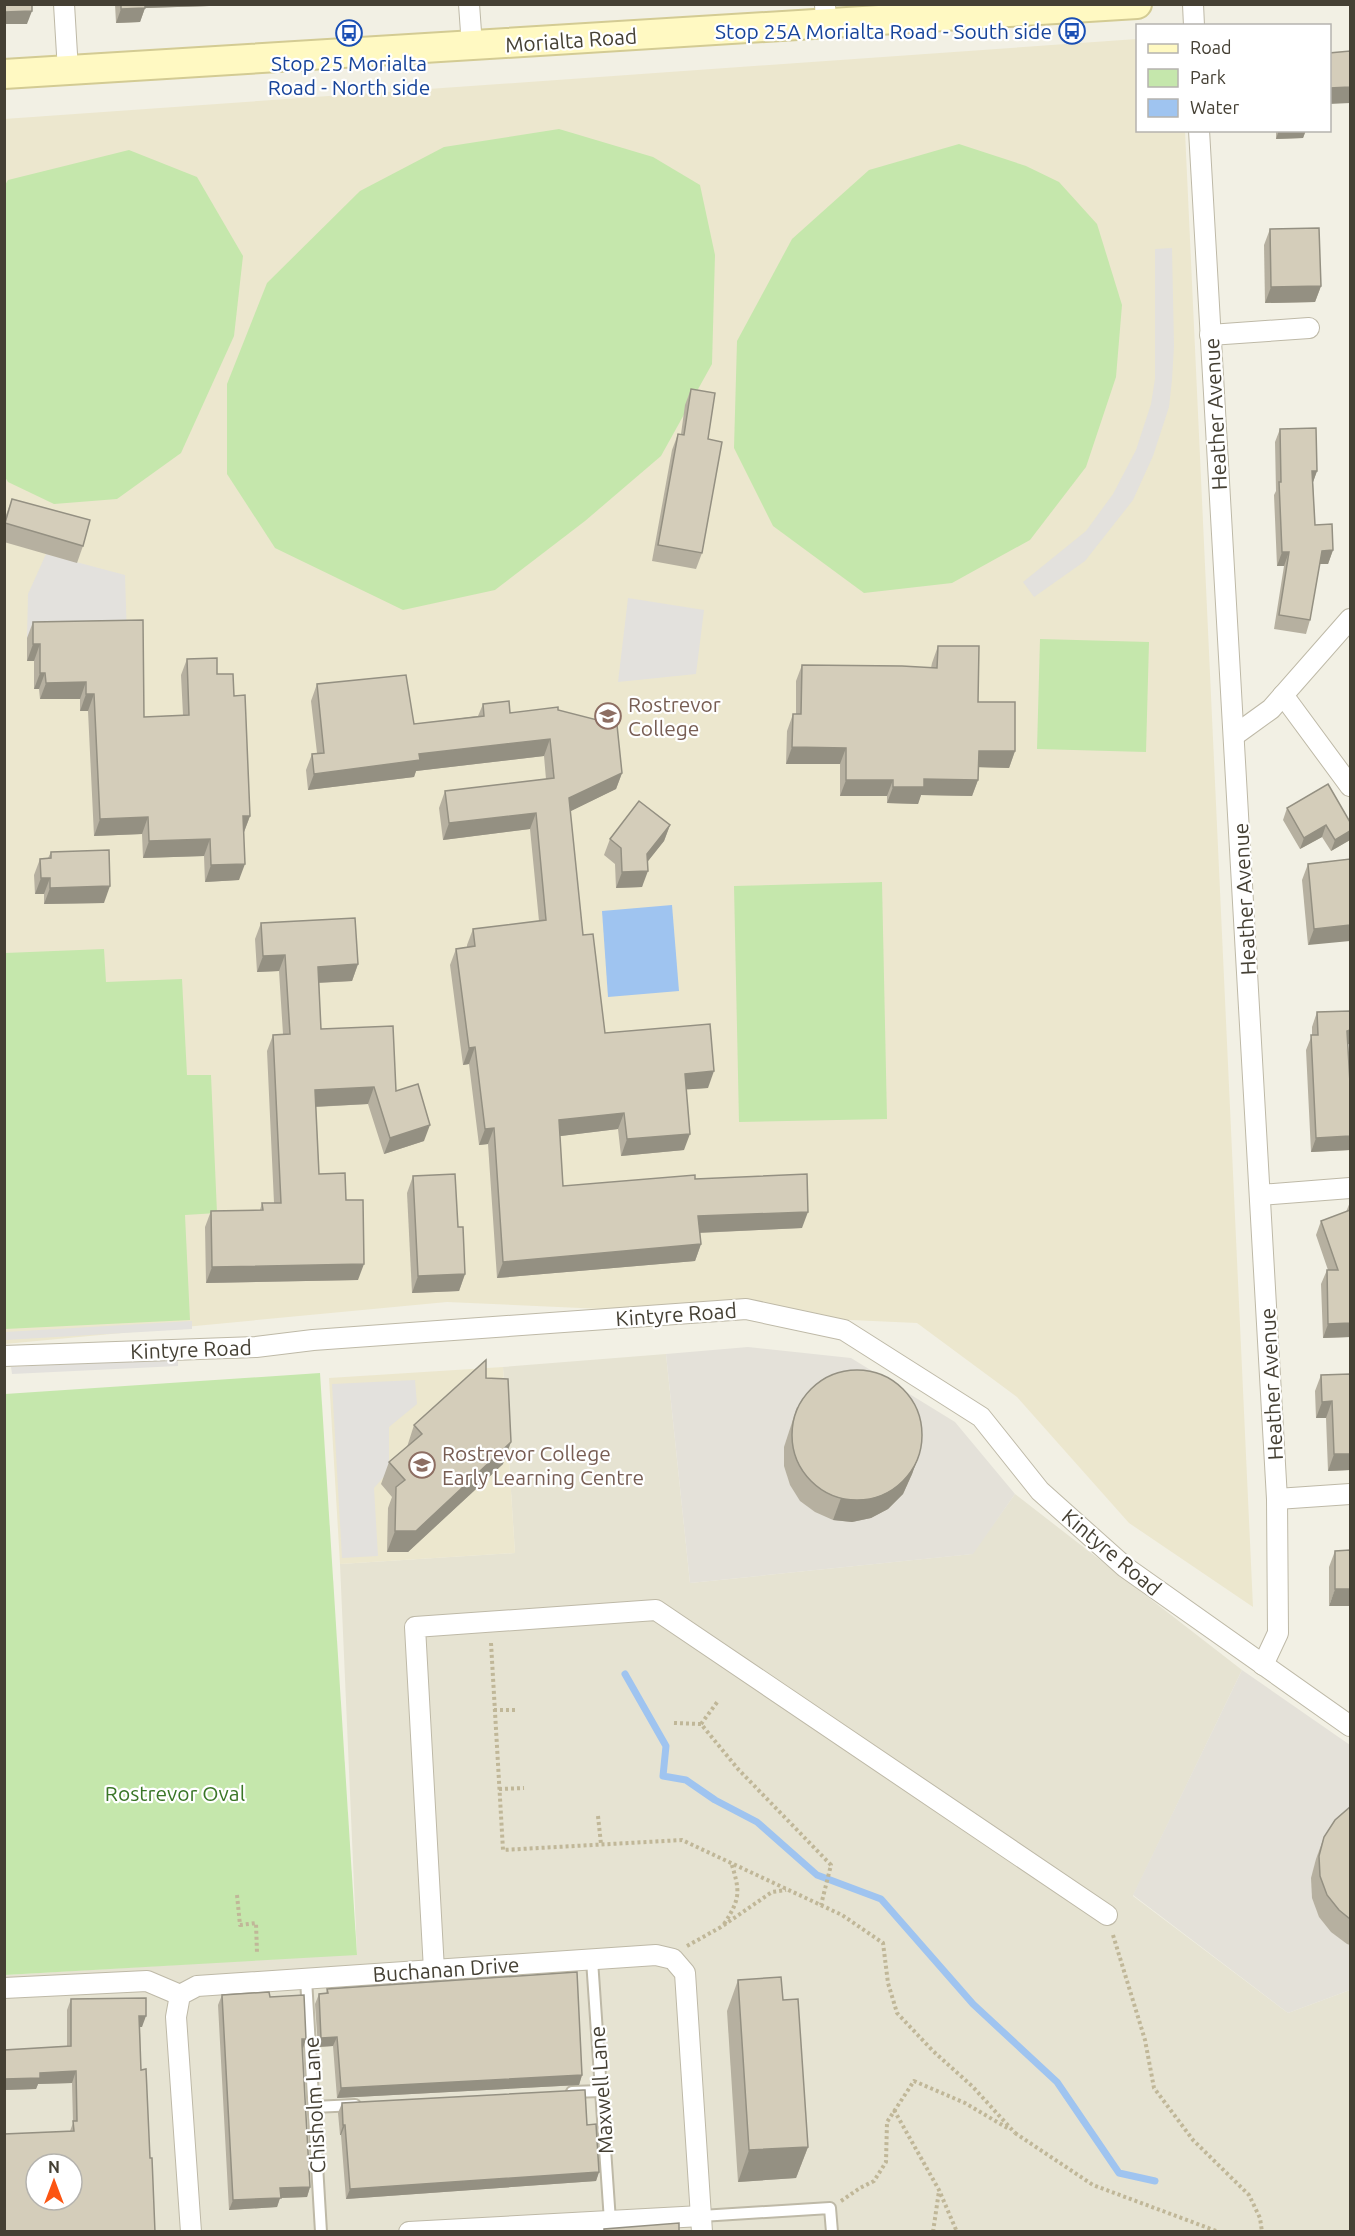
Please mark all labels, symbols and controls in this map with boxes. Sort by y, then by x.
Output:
bus stop icon: Stop 25A Morialta Road - South side [1057,16,1087,46]
bus stop icon: Stop 25 Morialta Road - North side [334,18,364,48]
place label: Stop 25A Morialta Road - South side [715,19,1052,43]
street label: Morialta Road [504,23,638,57]
legend [1136,24,1331,132]
text: Road [1190,37,1232,57]
place label: Stop 25 Morialta Road - North side [268,51,430,99]
text: Park [1190,67,1226,87]
text: Water [1190,97,1240,117]
street label: Heather Avenue [1199,337,1231,491]
place label: Rostrevor College [628,692,721,740]
school or university icon: Rostrevor College [593,701,623,731]
street label: Heather Avenue [1228,822,1260,976]
street label: Kintyre Road [615,1298,737,1330]
street label: Heather Avenue [1255,1307,1287,1461]
street label: Kintyre Road [130,1335,252,1363]
place label: Rostrevor College Early Learning Centre [442,1441,644,1489]
school or university icon: Rostrevor College Early Learning Centre [407,1450,437,1480]
street label: Kintyre Road [1058,1504,1166,1600]
park label: Rostrevor Oval [105,1781,245,1805]
street label: Buchanan Drive [372,1952,520,1986]
street label: Maxwell Lane [585,2025,617,2155]
street label: Chisholm Lane [298,2036,330,2174]
north arrow [24,2152,84,2212]
text: N [48,2158,60,2176]

